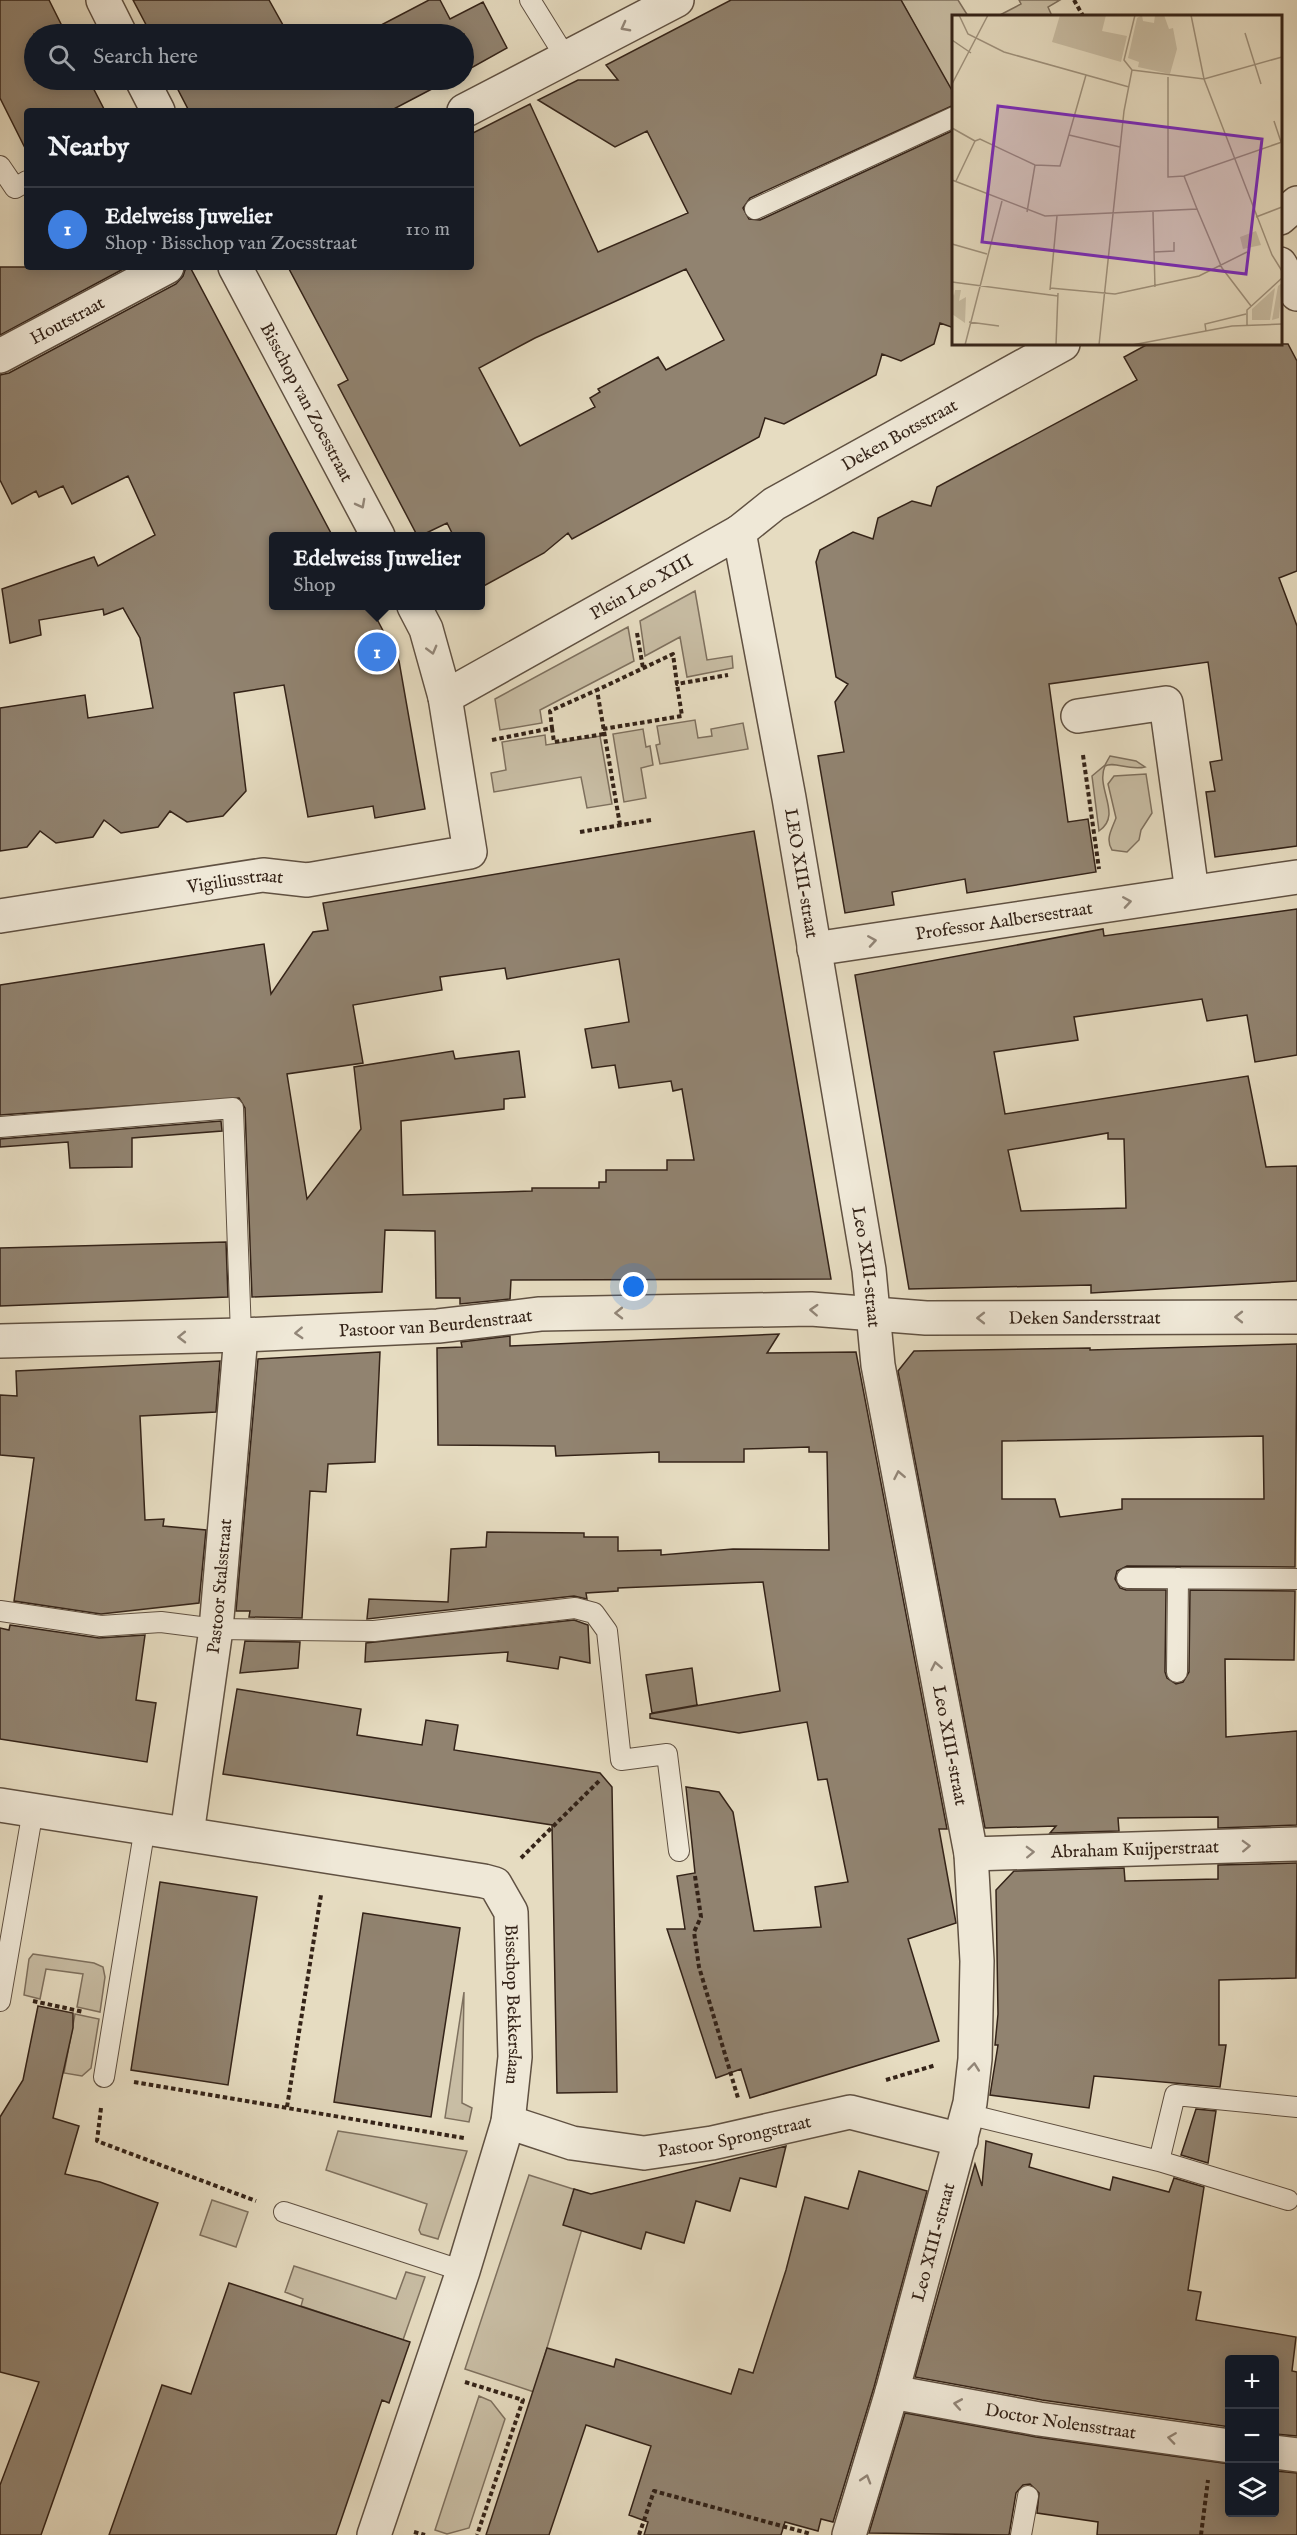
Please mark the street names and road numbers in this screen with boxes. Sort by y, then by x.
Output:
street label: Houtstraat [27,292,109,351]
street label: Bisschop van Zoesstraat [254,319,357,486]
street label: Deken Botsstraat [838,395,962,477]
street label: Plein Leo XIII [586,550,698,626]
street label: LEO XIII-straat [778,807,823,940]
street label: Vigiliusstraat [185,865,285,900]
street label: Professor Aalbersestraat [914,898,1094,947]
street label: Leo XIII-straat [845,1205,884,1329]
street label: Pastoor van Beurdenstraat [338,1305,534,1344]
street label: Deken Sandersstraat [1008,1307,1161,1331]
street label: Pastoor Stalsstraat [203,1518,238,1656]
street label: Leo XIII-straat [926,1684,972,1808]
street label: Abraham Kuijperstraat [1050,1836,1219,1865]
street label: Bisschop Bekkerslaan [498,1924,525,2086]
street label: Pastoor Sprongstraat [656,2111,814,2164]
street label: Leo XIII-straat [908,2181,961,2304]
street label: Doctor Nolensstraat [983,2399,1137,2446]

